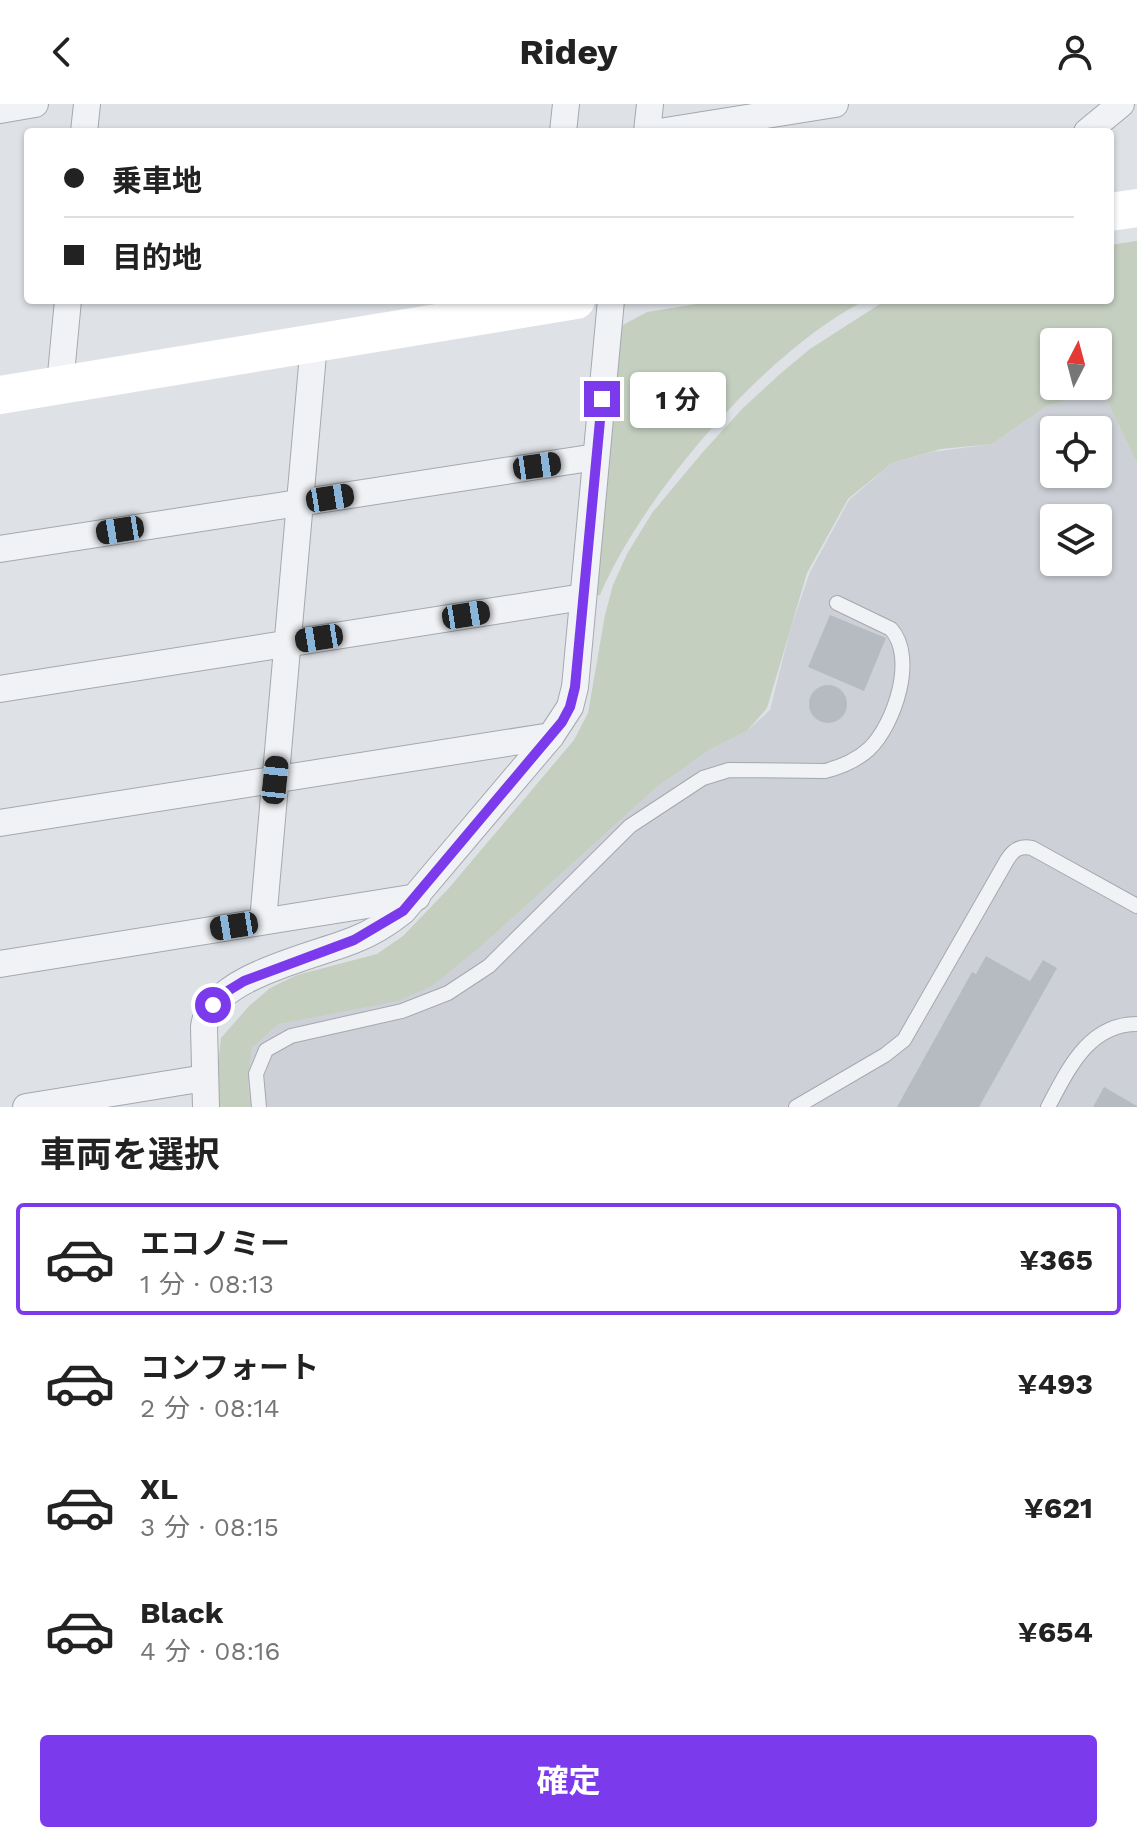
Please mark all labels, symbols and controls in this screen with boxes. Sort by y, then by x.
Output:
icon: back [40,30,84,74]
icon: person [1053,30,1097,74]
text: Ridey [519,31,618,73]
text: 乗車地 [112,163,202,198]
text: 目的地 [112,240,202,275]
north arrow [1040,328,1112,400]
map controls [1040,328,1112,576]
callout: 1 分 [630,371,726,427]
route end [584,381,620,417]
text: 1 分 [656,385,700,415]
button: locate [1040,416,1112,488]
car [512,451,562,481]
car [304,482,356,514]
button: layers [1040,504,1112,576]
car [94,514,146,546]
car [440,599,492,631]
car [293,622,345,654]
car [261,755,289,805]
car [208,910,260,942]
route start [195,987,231,1023]
text: 車両を選択 [40,1134,220,1176]
icon: car [44,1223,116,1295]
text: エコノミー [140,1226,290,1261]
text: ¥365 [1019,1242,1093,1277]
text: 1 分 · 08:13 [140,1269,274,1299]
icon: car [44,1347,116,1419]
text: コンフォート [140,1350,319,1385]
text: ¥493 [1018,1366,1093,1401]
text: 2 分 · 08:14 [140,1393,280,1423]
icon: car [44,1471,116,1543]
text: XL [140,1471,178,1506]
text: ¥621 [1024,1490,1093,1525]
text: 3 分 · 08:15 [140,1512,279,1542]
icon: car [44,1595,116,1667]
text: Black [140,1595,224,1630]
text: ¥654 [1018,1614,1093,1649]
text: 4 分 · 08:16 [140,1636,280,1666]
button: 確定 [40,1735,1097,1827]

